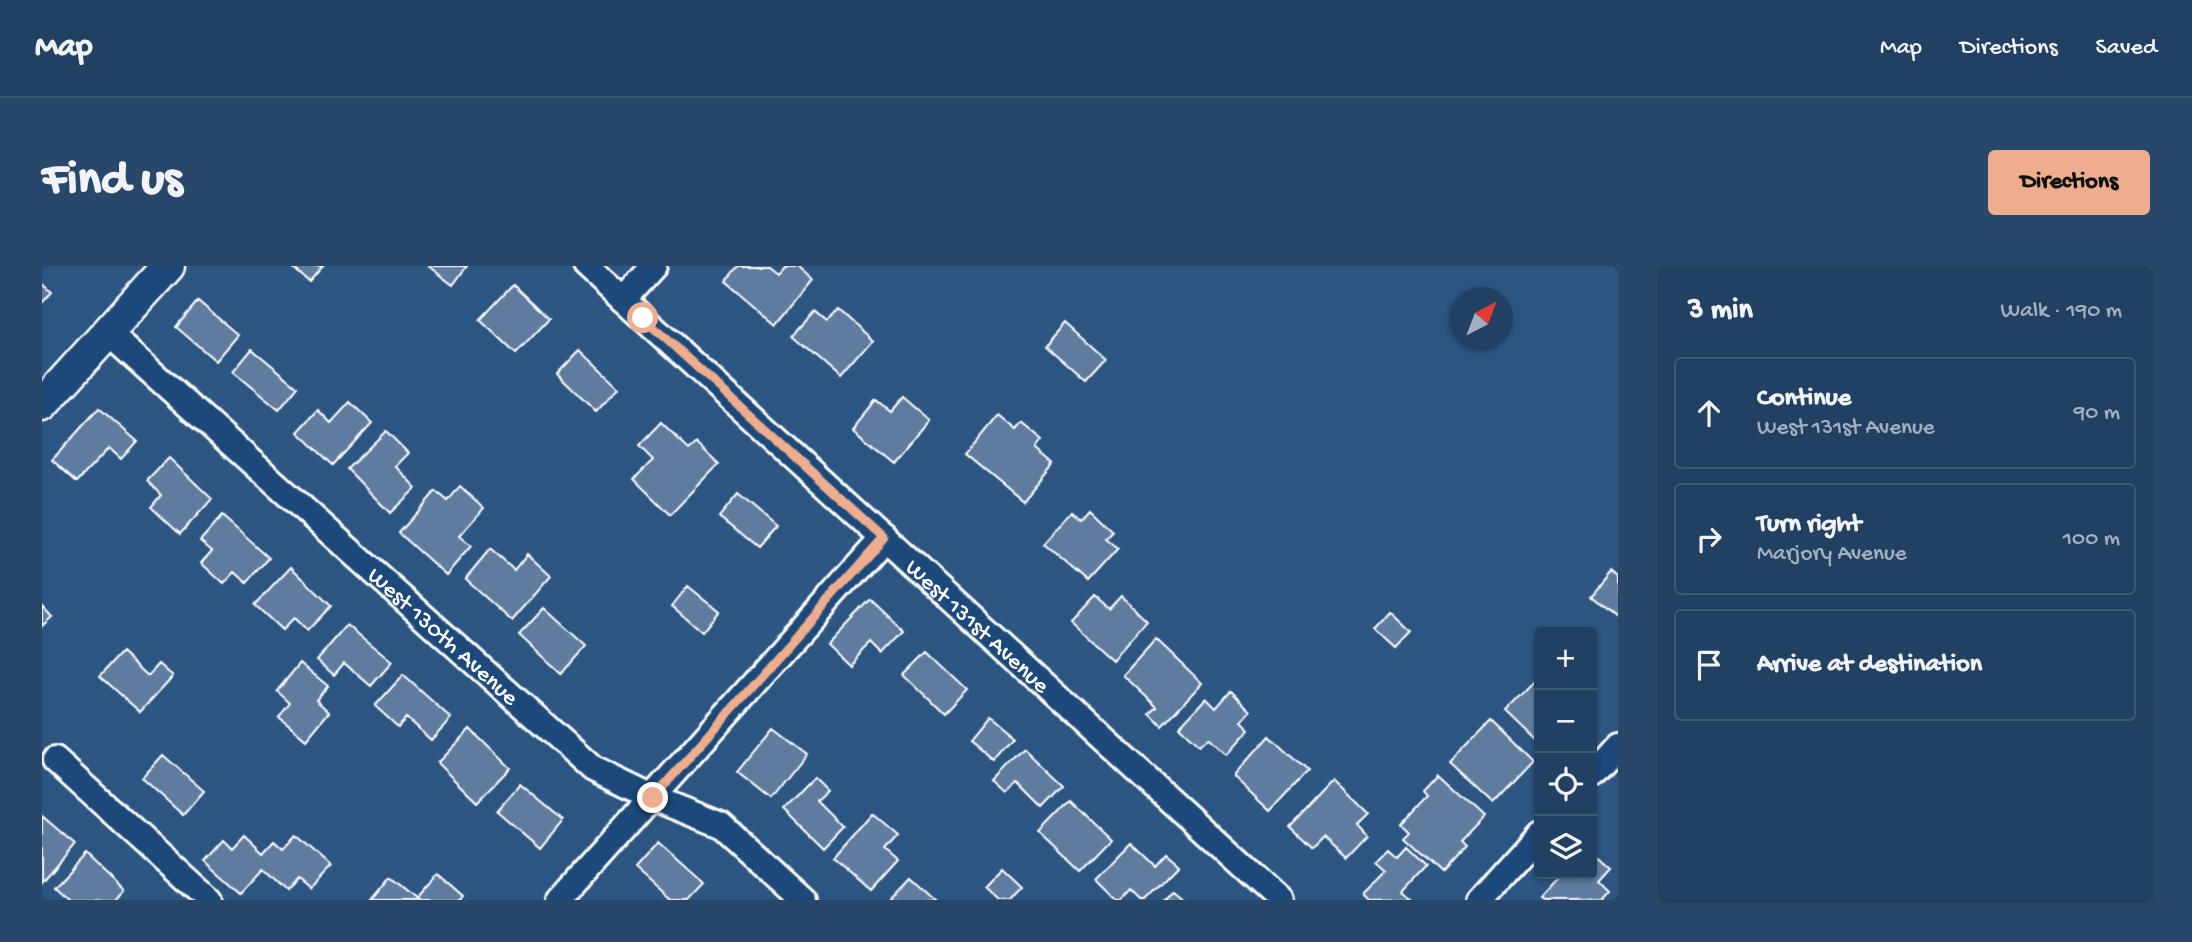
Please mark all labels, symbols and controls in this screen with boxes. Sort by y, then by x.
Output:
text: Map [35,29,92,67]
text: Map [1880,34,1922,63]
text: Directions [1960,34,2058,63]
text: Saved [2096,34,2157,63]
button: Directions [1988,150,2150,215]
text: Find us [42,153,182,211]
north arrow [1450,287,1513,350]
text: 3 min [1688,294,1753,329]
text: Walk · 190 m [2001,298,2122,325]
route start [627,302,658,333]
text: Continue [1757,384,1851,415]
icon: ahead [1690,394,1728,432]
text: 90 m [2074,400,2120,427]
text: West 131st Avenue [1757,415,1935,442]
text: Turn right [1757,510,1861,541]
icon: right [1690,520,1728,558]
text: 100 m [2063,526,2120,553]
text: Marjory Avenue [1757,541,1907,568]
street label: West 131st Avenue [898,554,1055,701]
street label: West 130th Avenue [360,562,524,714]
map controls [1534,627,1597,879]
button: + [1534,627,1597,690]
icon: arrive [1690,646,1728,684]
text: Arrive at destination [1757,650,1982,681]
button: − [1534,690,1597,753]
button: locate [1534,753,1597,816]
route end [637,782,668,813]
button: layers [1534,816,1597,879]

